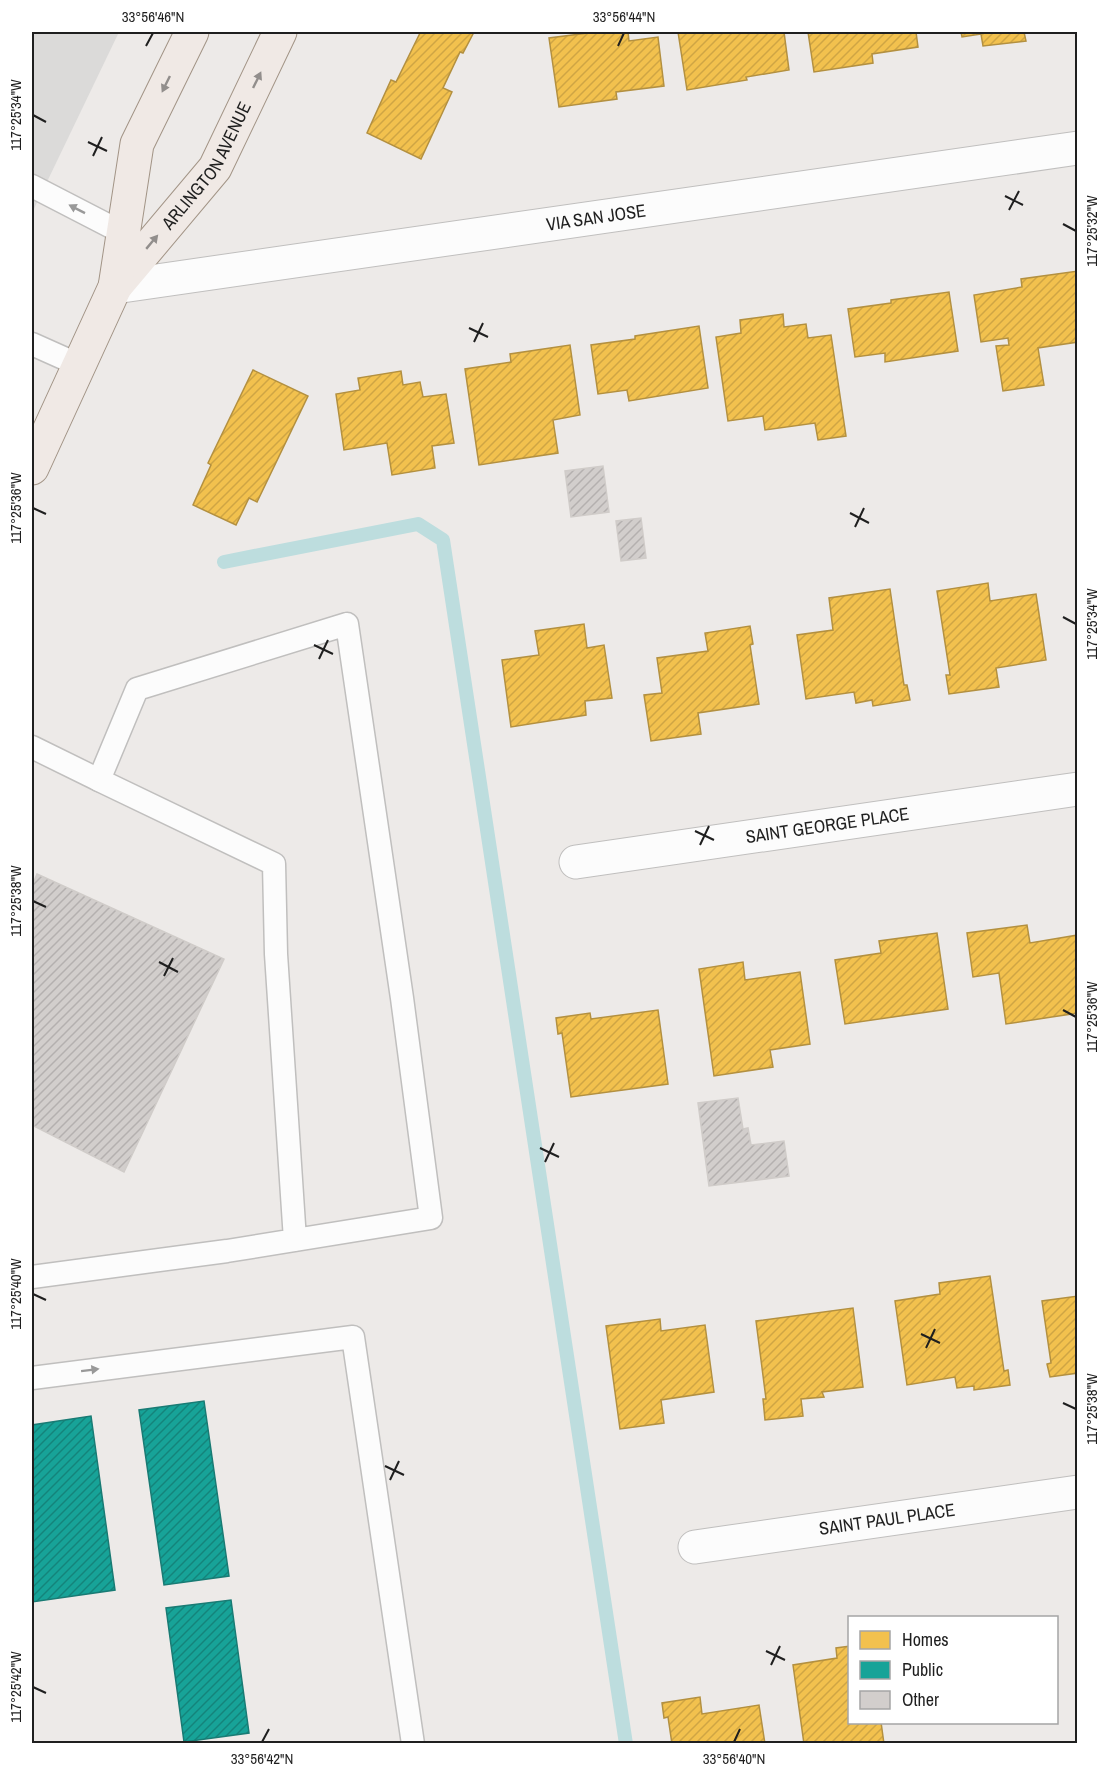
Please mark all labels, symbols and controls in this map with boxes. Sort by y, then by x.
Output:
text: 33°56'46"N [122,6,184,27]
text: 33°56'44"N [593,6,655,27]
one-way arrow [253,71,262,88]
one-way arrow [162,76,171,93]
text: 117°25'34"W [5,79,26,151]
street label: ARLINGTON AVENUE [155,97,257,235]
text: 117°25'32"W [1081,195,1102,267]
street label: VIA SAN JOSE [545,198,647,237]
one-way arrow [69,205,86,214]
one-way arrow [146,234,159,250]
text: 117°25'36"W [5,472,26,544]
text: 117°25'34"W [1081,588,1102,660]
street label: SAINT GEORGE PLACE [744,801,911,849]
text: 117°25'38"W [5,865,26,937]
text: 117°25'36"W [1081,981,1102,1053]
text: 117°25'40"W [5,1258,26,1330]
one-way arrow [80,1366,99,1375]
text: 117°25'38"W [1081,1373,1102,1445]
street label: SAINT PAUL PLACE [817,1497,956,1541]
legend [848,1616,1058,1724]
text: Homes [902,1627,949,1652]
text: 117°25'42"W [5,1651,26,1723]
text: Public [902,1657,943,1682]
text: Other [902,1687,939,1712]
text: 33°56'42"N [231,1748,293,1769]
text: 33°56'40"N [703,1748,765,1769]

